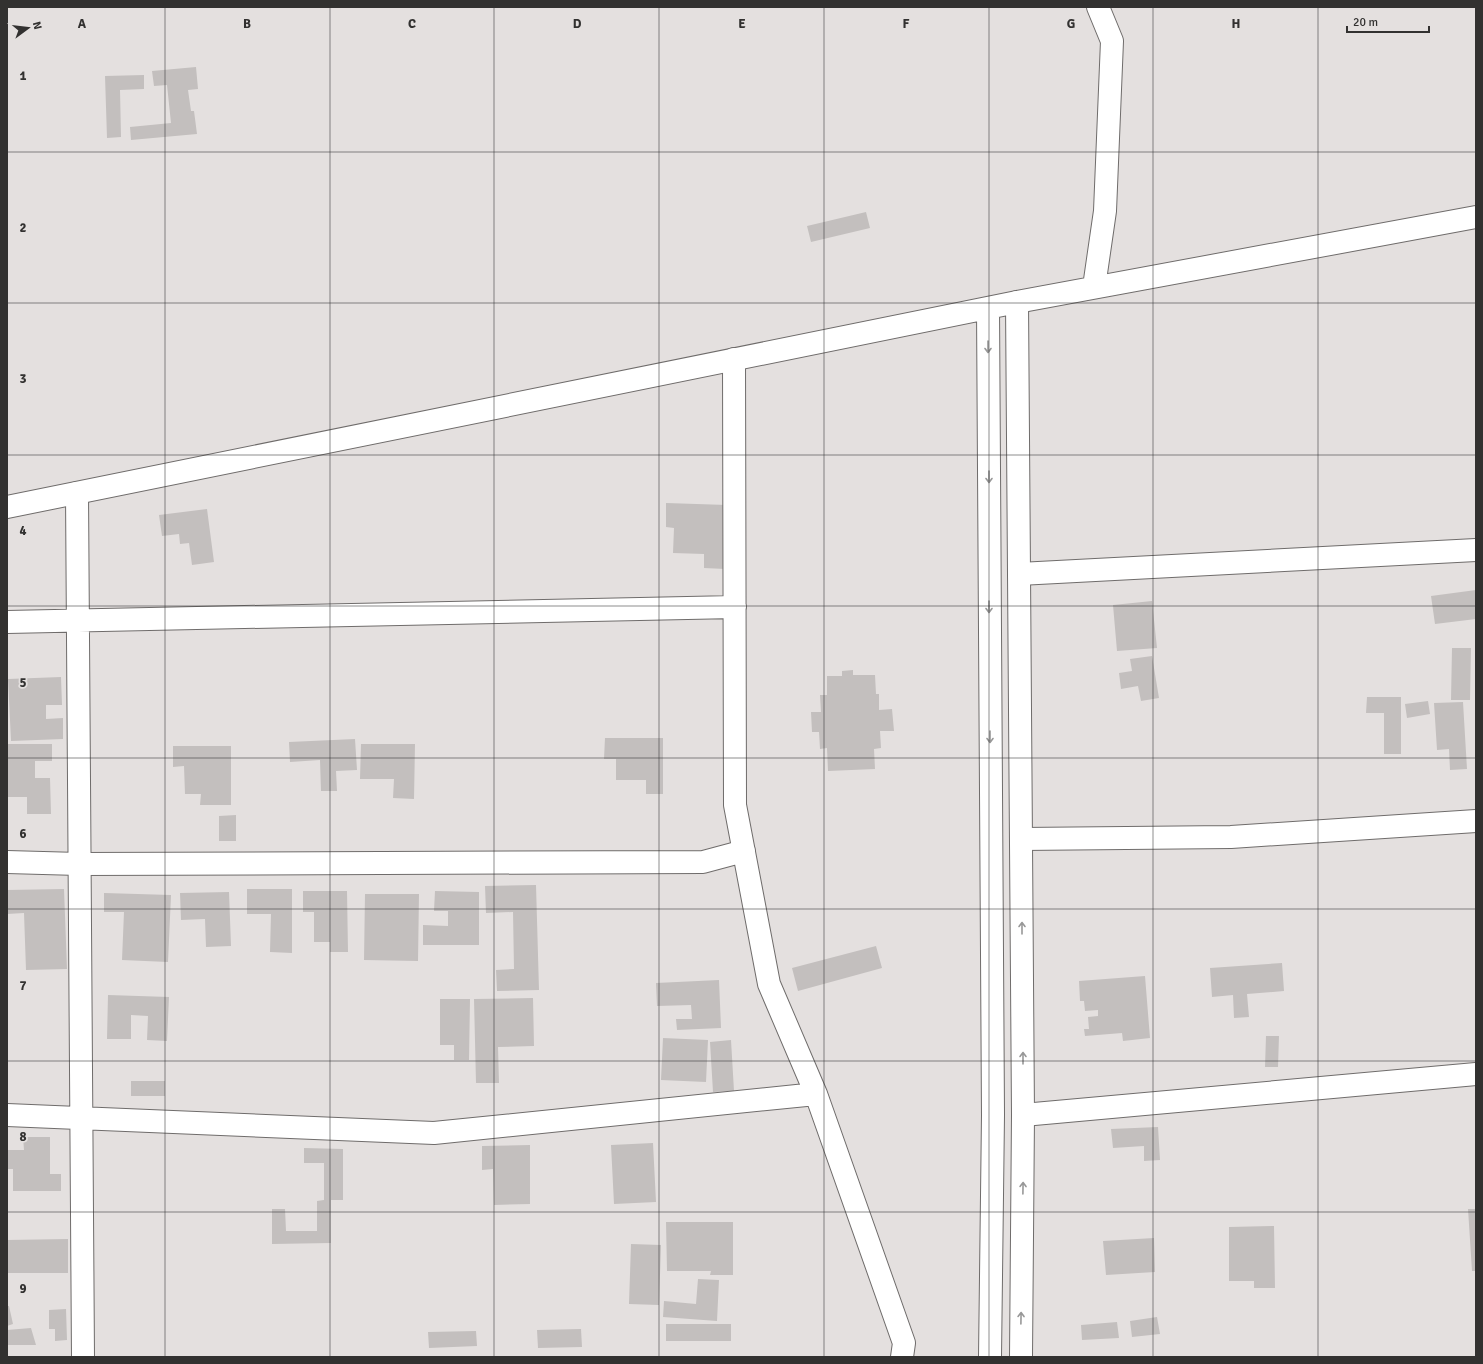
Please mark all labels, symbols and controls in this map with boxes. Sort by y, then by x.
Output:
north arrow [8,8,48,48]
scale bar [1347,8,1429,34]
text: 20 m [1353,15,1378,30]
text: A [78,16,87,32]
text: B [243,16,251,32]
text: C [408,16,416,32]
text: D [573,16,582,32]
text: E [738,16,746,32]
text: F [903,16,910,32]
text: G [1067,16,1075,32]
text: H [1232,16,1240,32]
text: N [30,20,44,31]
text: 1 [19,68,27,84]
text: 2 [19,220,27,236]
one-way arrow [984,340,992,353]
text: 3 [19,371,27,387]
one-way arrow [985,470,993,483]
text: 4 [19,523,27,539]
one-way arrow [985,600,993,613]
text: 5 [19,675,27,691]
one-way arrow [986,730,994,743]
text: 6 [19,826,27,842]
one-way arrow [1018,922,1026,935]
text: 7 [19,978,27,994]
one-way arrow [1019,1052,1027,1065]
text: 8 [19,1129,27,1145]
one-way arrow [1019,1182,1027,1195]
text: 9 [19,1281,27,1297]
one-way arrow [1017,1312,1025,1325]

